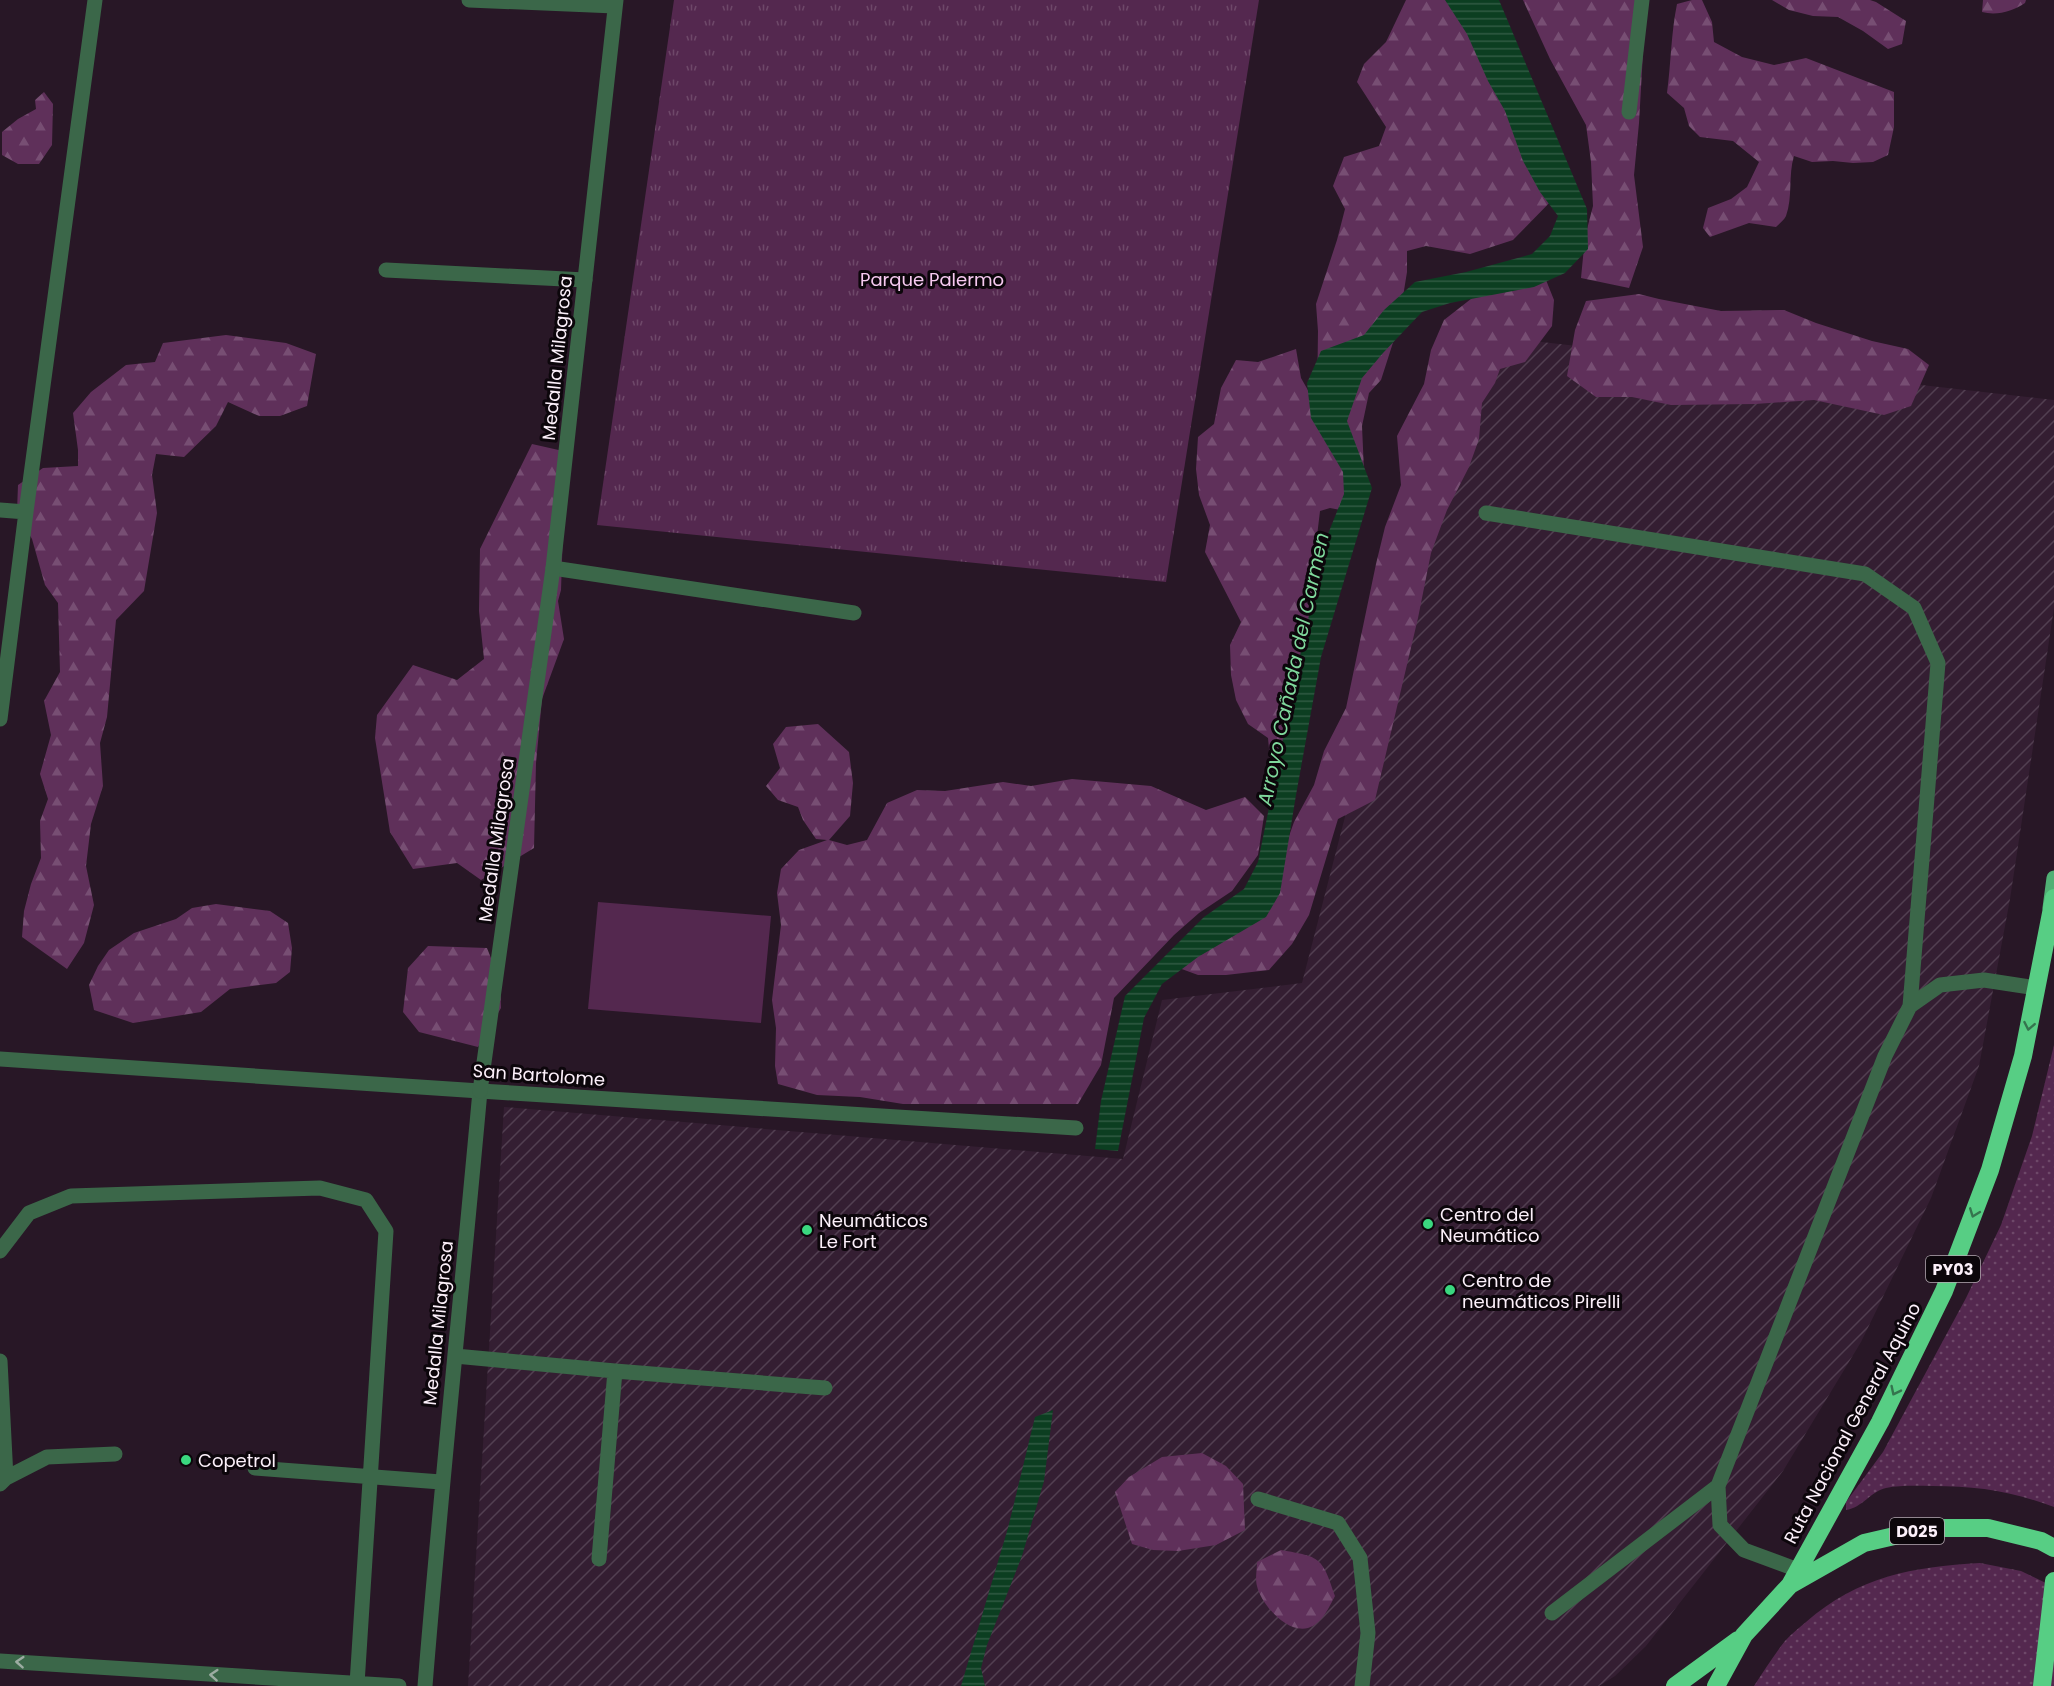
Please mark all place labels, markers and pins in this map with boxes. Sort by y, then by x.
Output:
place label: Centro del Neumático [1440,1202,1539,1248]
place label: Neumáticos Le Fort [819,1208,928,1254]
marker: Centro del Neumático [1421,1217,1435,1231]
marker: Neumáticos Le Fort [800,1223,814,1237]
place label: Centro de neumáticos Pirelli [1462,1268,1621,1314]
marker: Centro de neumáticos Pirelli [1443,1283,1457,1297]
place label: Copetrol [198,1448,276,1473]
marker: Copetrol [179,1453,193,1467]

